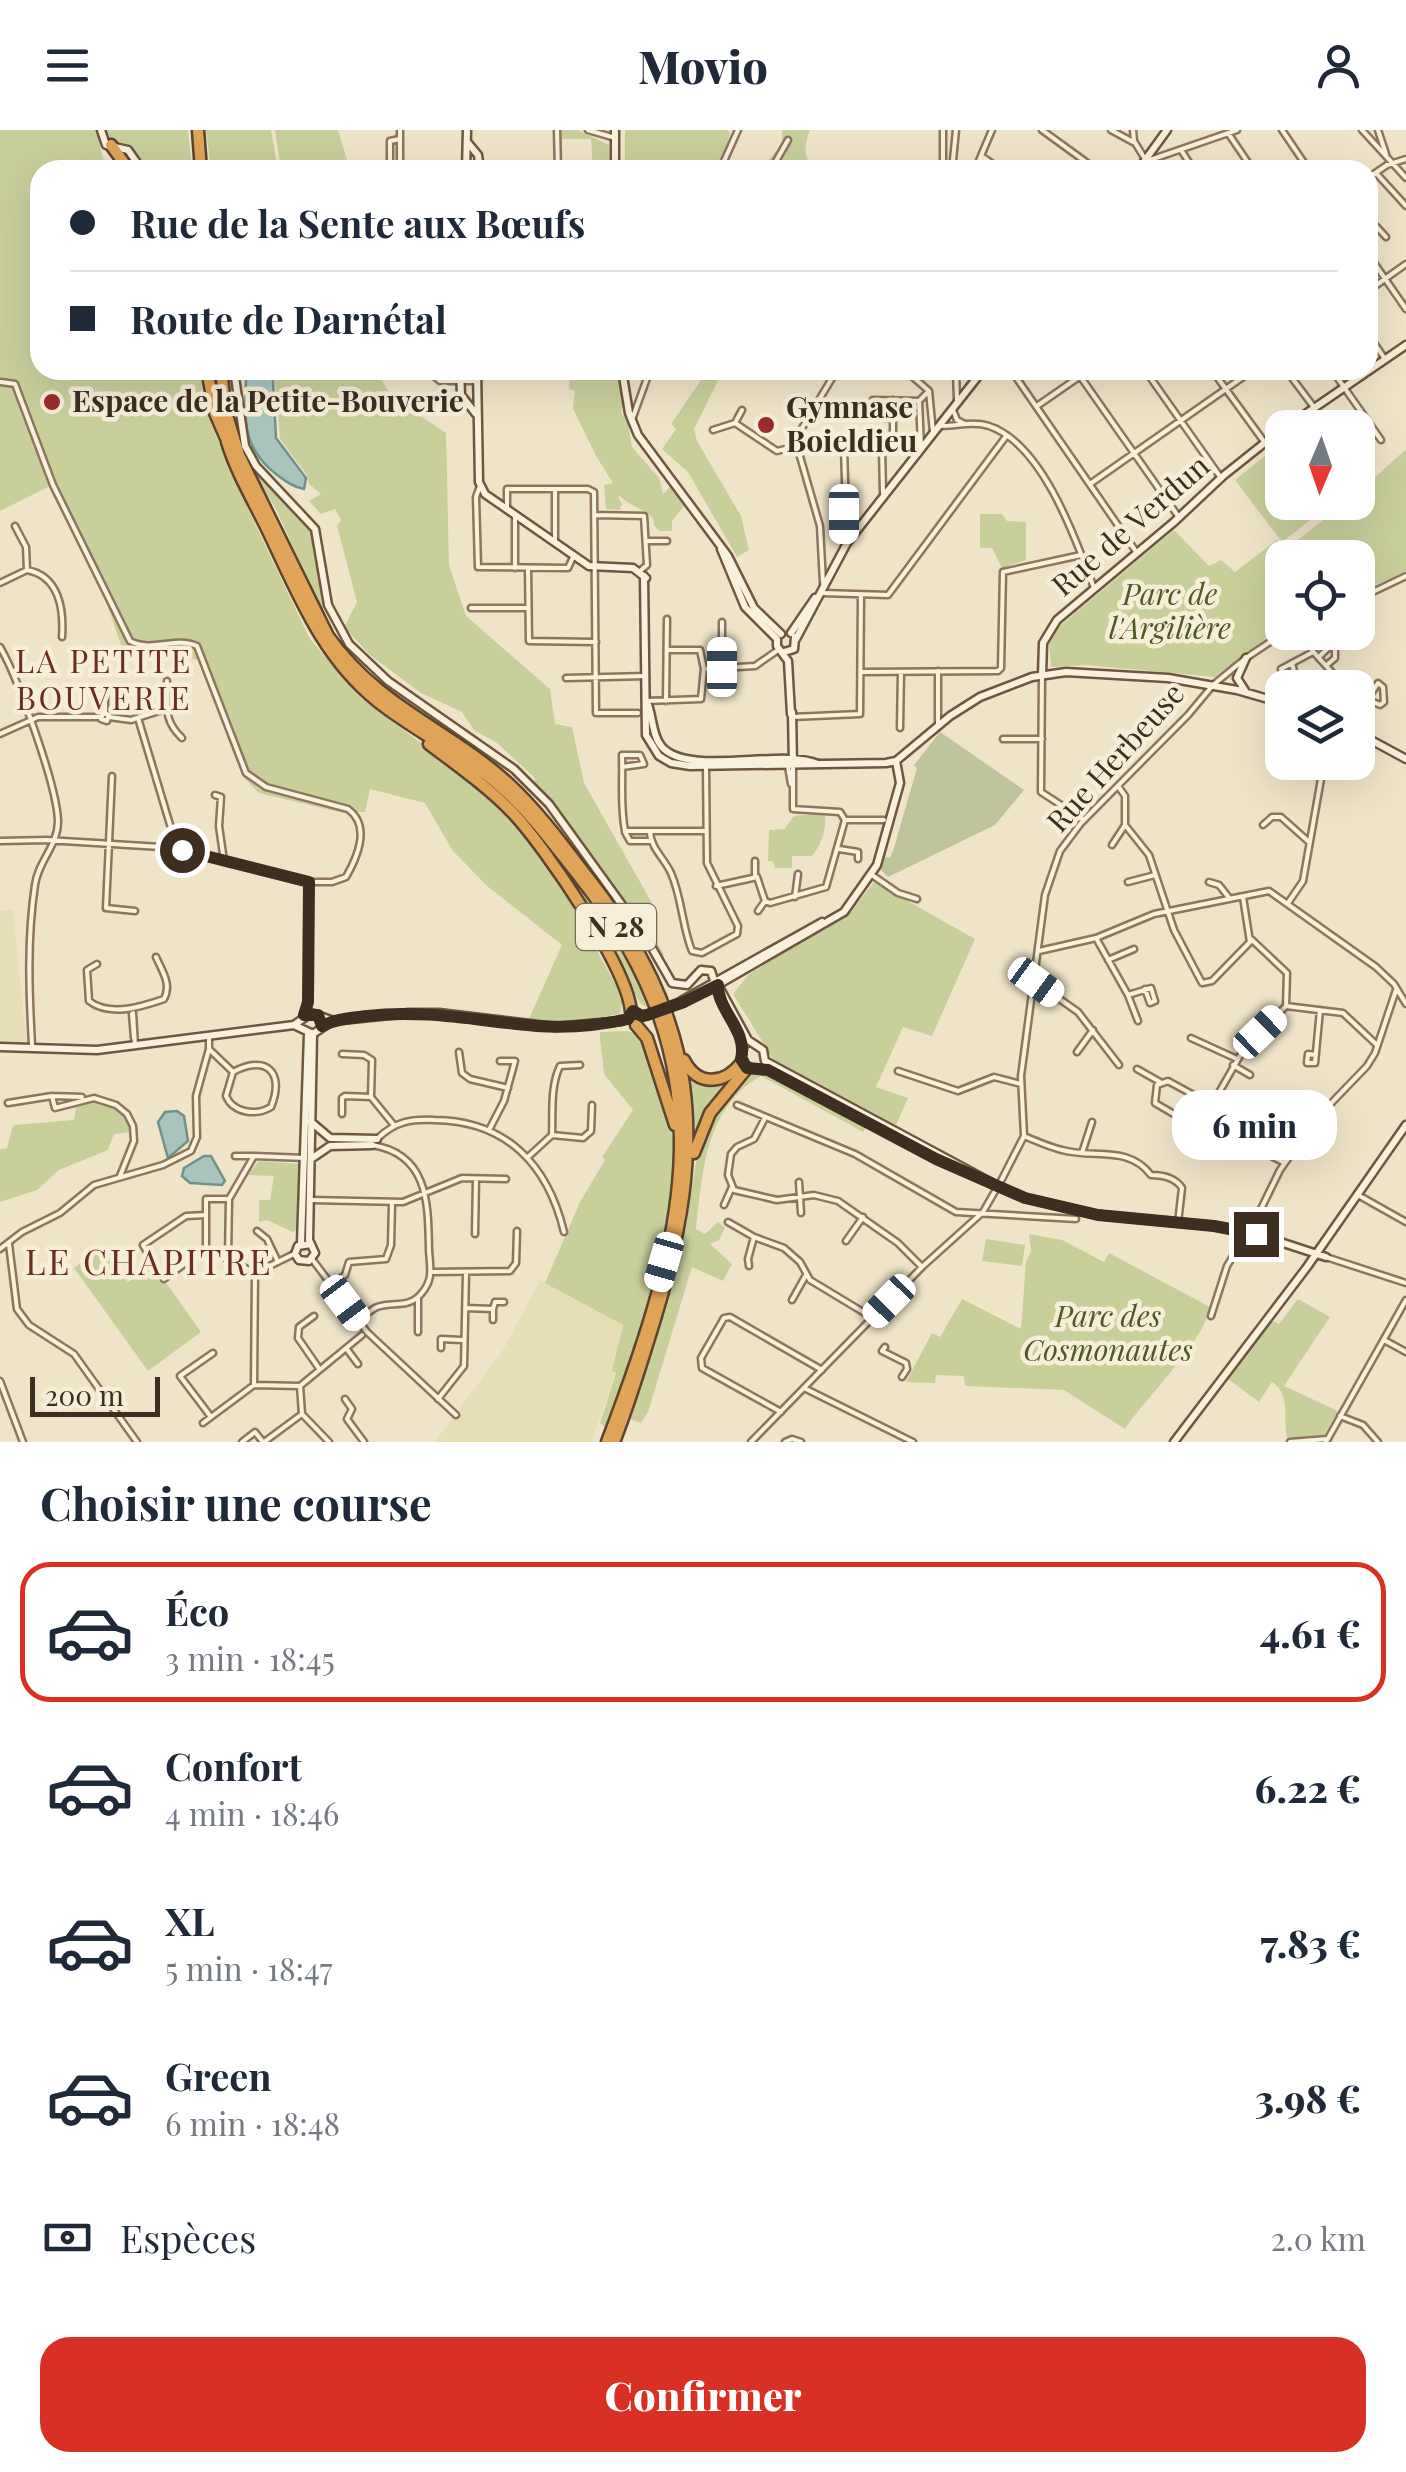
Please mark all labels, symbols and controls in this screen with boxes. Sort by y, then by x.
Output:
text: Movio [638,35,768,95]
icon: menu [40,38,95,93]
icon: person [1311,38,1366,93]
text: Rue de la Sente aux Bœufs [130,197,585,248]
text: Route de Darnétal [130,293,447,344]
place label: Espace de la Petite-Bouverie [72,380,464,420]
place label: Gymnase Boieldieu [786,386,917,460]
marker: Espace de la Petite-Bouverie [41,391,63,413]
north arrow [1265,410,1375,520]
map controls [1265,410,1375,780]
marker: Gymnase Boieldieu [755,414,777,436]
street label: Rue de Verdun [1042,445,1217,604]
car [829,484,859,544]
button: locate [1265,540,1375,650]
park label: Parc de l'Argilière [1109,573,1231,647]
car [707,637,737,697]
district label: LA PETITE BOUVERIE [15,638,193,718]
button: layers [1265,670,1375,780]
street label: Rue Herbeuse [1037,674,1192,840]
route start [160,828,205,873]
road number: N 28 [576,904,656,950]
car [1003,952,1069,1012]
car [1228,1000,1292,1064]
callout: 6 min [1174,1089,1338,1159]
text: 6 min [1212,1103,1297,1146]
route end [1234,1212,1279,1257]
car [641,1229,687,1295]
district label: LE CHAPITRE [25,1237,273,1284]
car [857,1269,921,1333]
car [315,1270,375,1336]
park label: Parc des Cosmonautes [1023,1295,1193,1369]
scale bar [30,1372,160,1416]
text: 200 m [45,1376,124,1413]
text: Choisir une course [40,1472,432,1532]
text: Éco [165,1585,229,1636]
icon: car [45,1587,135,1677]
text: 4.61 € [1260,1607,1361,1658]
text: 3 min · 18:45 [165,1636,335,1679]
text: Confort [165,1740,302,1791]
icon: car [45,1742,135,1832]
text: 6.22 € [1255,1762,1361,1813]
text: 4 min · 18:46 [165,1791,339,1834]
text: XL [165,1895,214,1946]
icon: car [45,1897,135,1987]
text: 7.83 € [1260,1917,1361,1968]
text: 5 min · 18:47 [165,1946,332,1989]
text: Green [165,2050,272,2101]
icon: car [45,2052,135,2142]
text: 3.98 € [1255,2072,1361,2123]
text: 6 min · 18:48 [165,2101,340,2144]
icon: cash [40,2210,95,2265]
text: Espèces [120,2212,256,2263]
text: 2.0 km [1270,2216,1366,2259]
button: Confirmer [40,2337,1366,2452]

